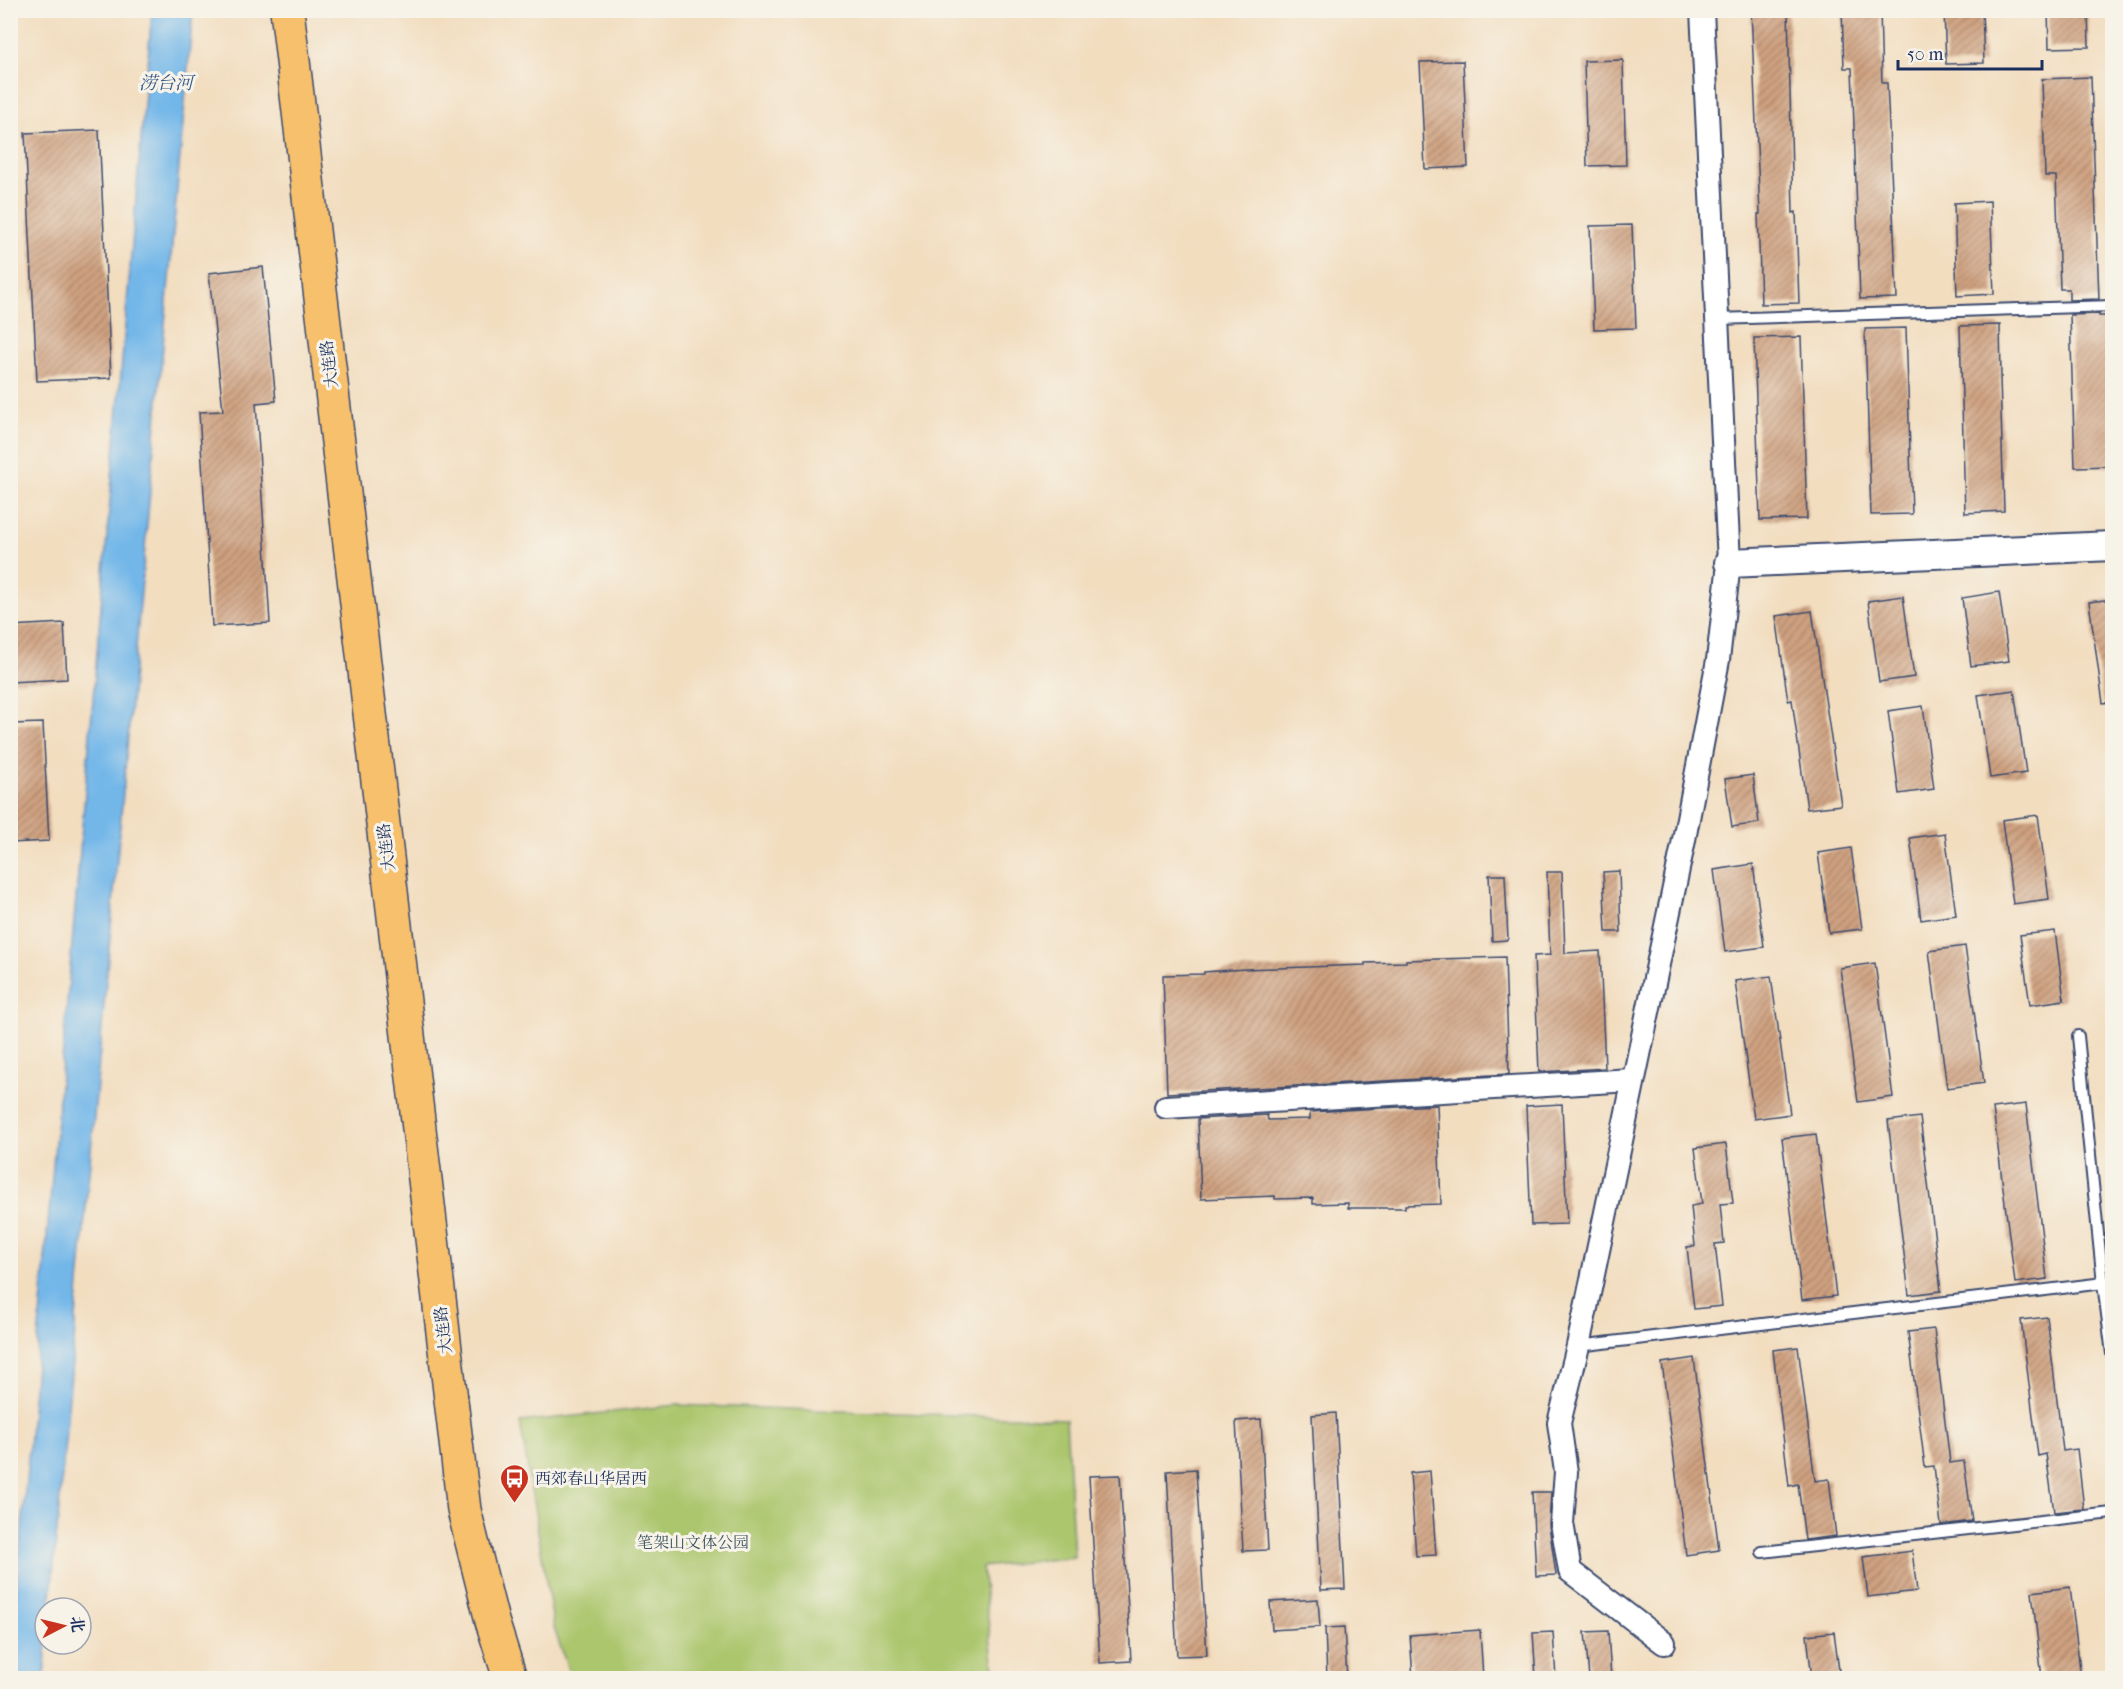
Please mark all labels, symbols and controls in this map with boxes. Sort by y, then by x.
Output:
scale bar [1898,33,2042,71]
text: 50 m [1907,44,1944,65]
water label: 涝台河 [139,73,196,94]
street label: 大连路 [317,339,341,389]
street label: 大连路 [374,822,398,872]
street label: 大连路 [431,1305,455,1355]
bus stop icon: 西郊春山华居西 [498,1462,530,1504]
place label: 西郊春山华居西 [535,1469,647,1488]
park label: 笔架山文体公园 [637,1533,749,1552]
north arrow [33,1596,93,1656]
text: 北 [67,1615,88,1633]

